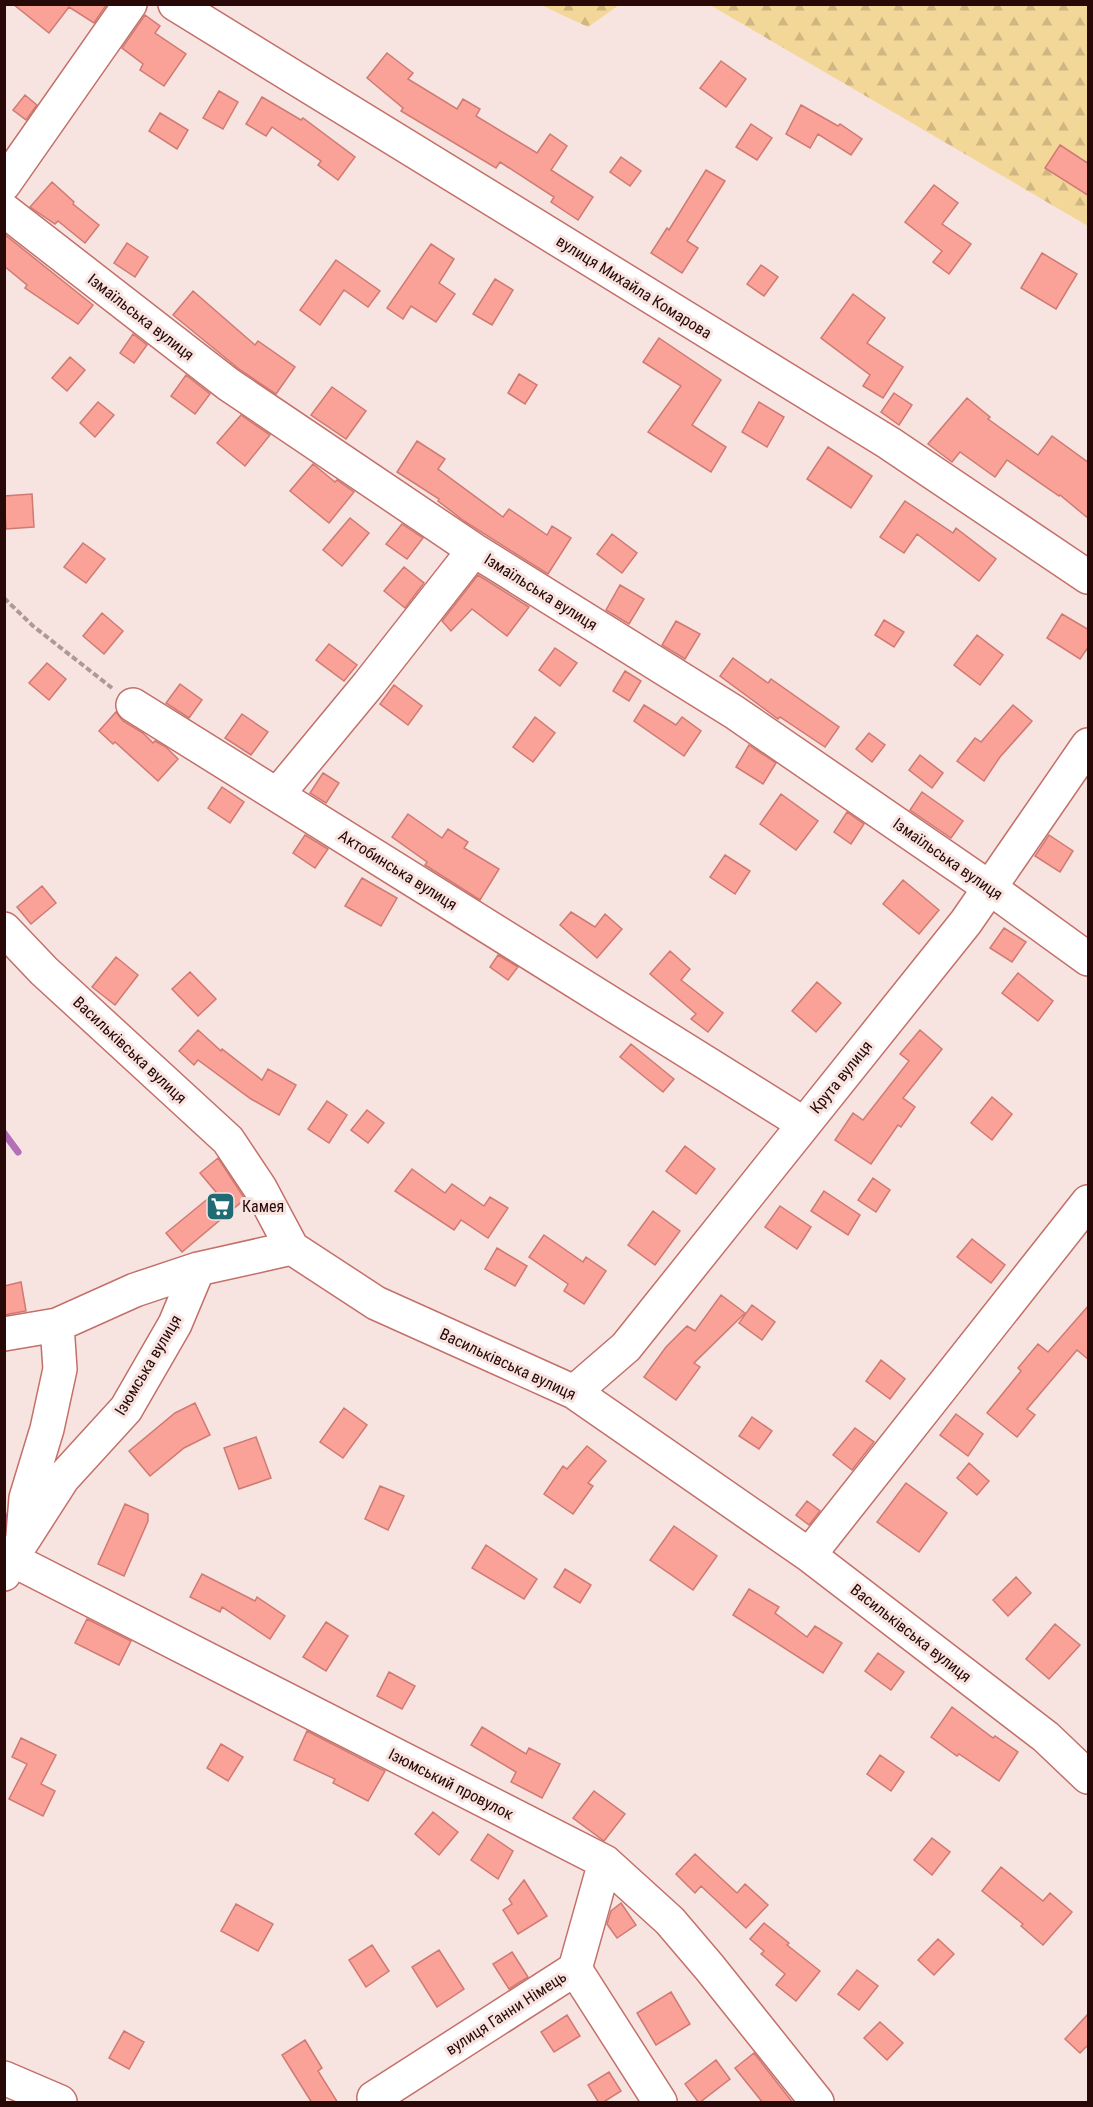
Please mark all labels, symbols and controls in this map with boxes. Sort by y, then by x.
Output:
street label: вулиця Михайла Комарова [553,231,715,343]
street label: Ізмаїльська вулиця [84,270,198,364]
street label: Ізмаїльська вулиця [481,550,601,634]
street label: Ізмаїльська вулиця [889,814,1007,904]
street label: Актобинська вулиця [335,826,461,914]
street label: Васильківська вулиця [69,993,191,1107]
street label: Крута вулиця [806,1037,876,1117]
supermarket icon: Камея [205,1190,237,1222]
place label: Камея [242,1197,284,1216]
street label: Ізюмська вулиця [111,1311,185,1419]
street label: Васильківська вулиця [437,1324,579,1404]
street label: Васильківська вулиця [847,1580,975,1686]
street label: Ізюмський провулок [385,1744,517,1824]
street label: вулиця Ганни Німець [442,1967,570,2059]

